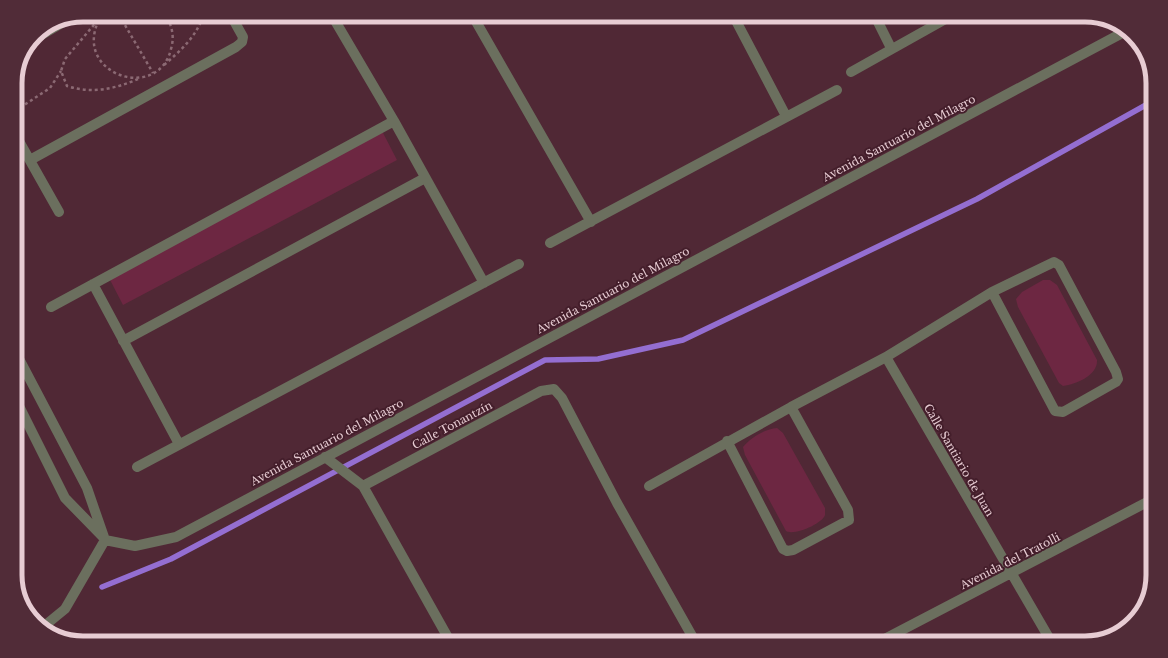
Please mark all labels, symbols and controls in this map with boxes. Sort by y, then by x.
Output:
street label: Avenida Santuario del Milagro [819,92,978,185]
street label: Avenida Santuario del Milagro [533,244,692,337]
street label: Avenida Santuario del Milagro [247,396,406,489]
street label: Calle Tonantzín [409,398,495,452]
street label: Calle Santiario de Juan [921,401,997,519]
street label: Avenida del Tratolli [957,530,1063,593]

